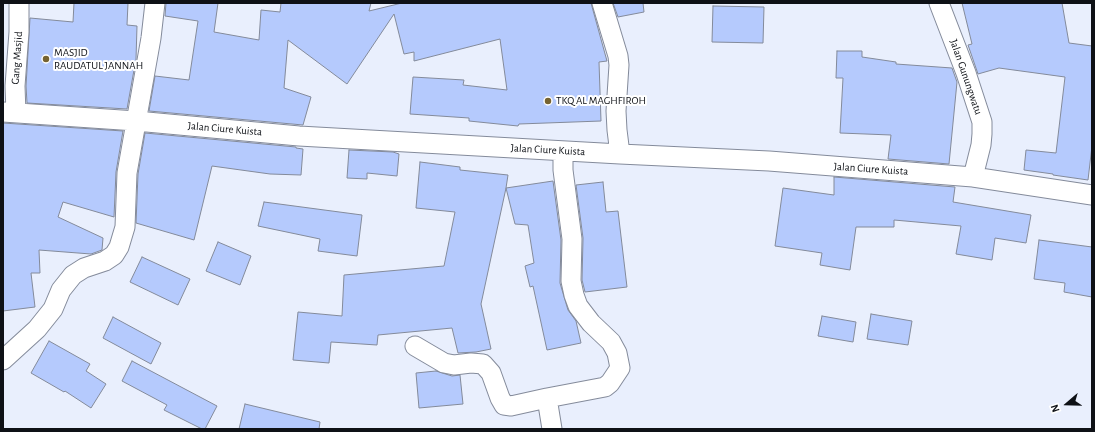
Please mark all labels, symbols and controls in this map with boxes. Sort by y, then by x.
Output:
street label: Gang Masjid [9,31,25,85]
street label: Jalan Gunungwatu [947,38,985,116]
place label: MASJID RAUDATUL JANNAH [54,46,143,72]
marker: MASJID RAUDATUL JANNAH [41,54,51,64]
place label: TKQ AL MAGHFIROH [556,94,646,108]
marker: TKQ AL MAGHFIROH [543,96,553,106]
street label: Jalan Ciure Kuista [187,119,263,139]
street label: Jalan Ciure Kuista [510,141,586,159]
street label: Jalan Ciure Kuista [833,160,909,178]
north arrow [1047,384,1087,424]
text: N [1049,403,1062,414]

